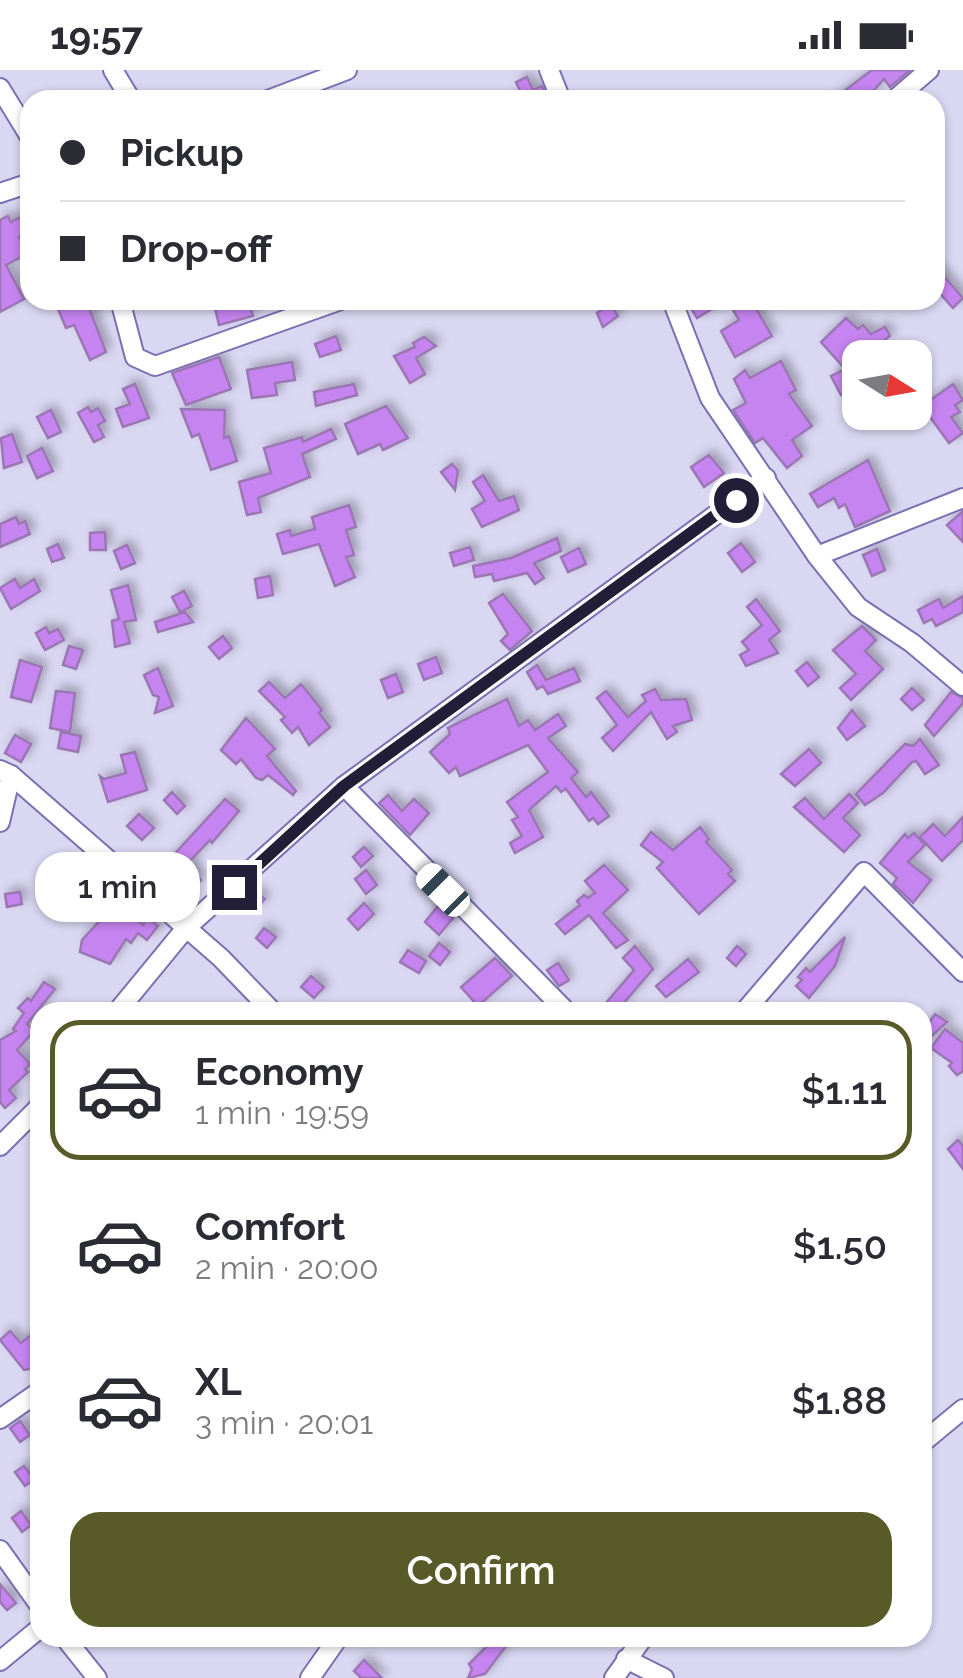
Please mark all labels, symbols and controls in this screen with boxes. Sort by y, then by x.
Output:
text: 19:57 [50,13,143,58]
text: Pickup [120,130,244,175]
text: Drop-off [120,226,272,271]
north arrow [842,340,932,430]
map controls [842,340,932,430]
route start [714,478,759,523]
callout: 1 min [34,852,199,922]
car [411,858,475,922]
route end [212,865,257,910]
text: 1 min [78,868,157,905]
icon: car [75,1045,165,1135]
text: Economy [195,1049,364,1094]
text: $1.11 [801,1068,887,1113]
text: 1 min · 19:59 [195,1094,369,1131]
icon: car [75,1200,165,1290]
text: Comfort [195,1204,345,1249]
text: $1.50 [793,1223,887,1268]
text: 2 min · 20:00 [195,1249,379,1286]
icon: car [75,1355,165,1445]
text: XL [195,1359,242,1404]
text: $1.88 [791,1378,887,1423]
text: 3 min · 20:01 [195,1404,373,1441]
button: Confirm [70,1512,892,1627]

